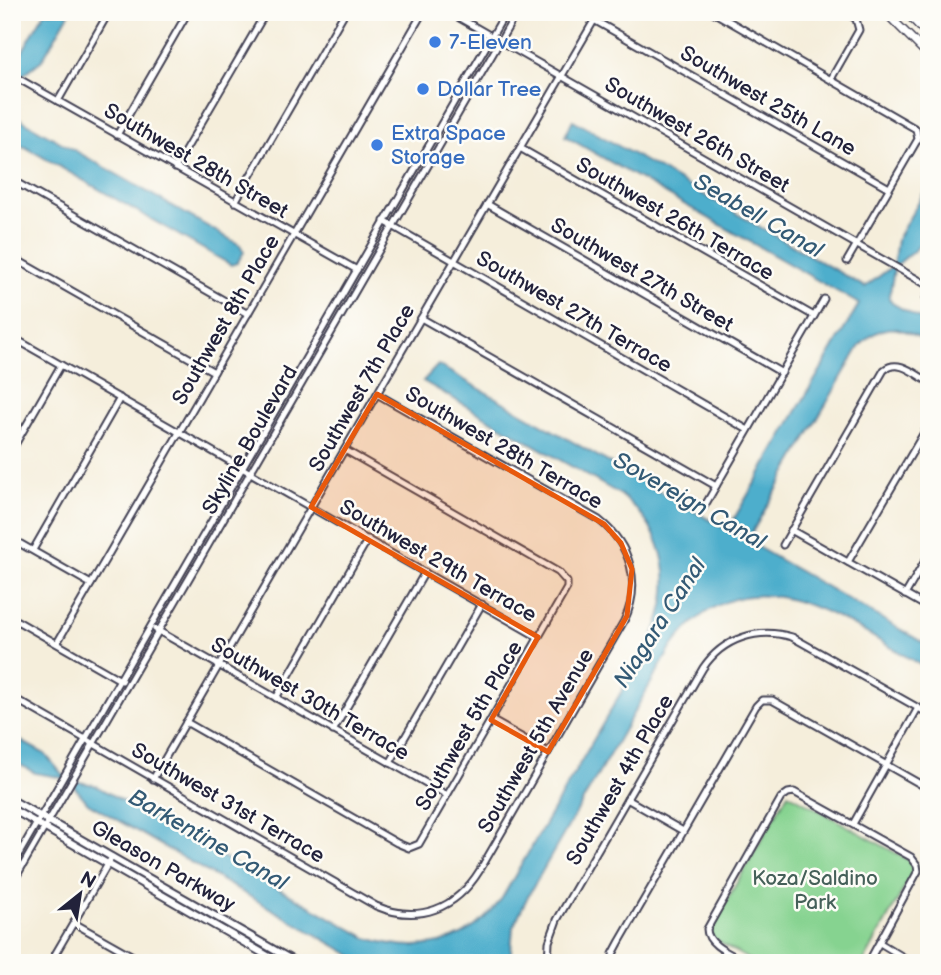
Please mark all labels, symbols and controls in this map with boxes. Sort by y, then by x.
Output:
place label: 7-Eleven [449,30,532,55]
marker: 7-Eleven [427,34,443,50]
street label: Southwest 25th Lane [676,40,860,162]
street label: Southwest 26th Street [600,72,794,198]
place label: Dollar Tree [437,77,541,102]
marker: Dollar Tree [415,81,431,97]
street label: Southwest 28th Street [99,98,293,224]
place label: Extra Space Storage [391,121,506,170]
marker: Extra Space Storage [369,137,385,153]
street label: Southwest 26th Terrace [572,152,778,286]
water label: Seabell Canal [688,168,828,265]
street label: Southwest 27th Street [546,213,738,338]
street label: Southwest 8th Place [167,231,285,409]
street label: Southwest 27th Terrace [472,246,676,378]
street label: Southwest 7th Place [304,300,420,476]
street label: Skyline Boulevard [197,361,303,519]
street label: Southwest 28th Terrace [401,381,607,515]
water label: Sovereign Canal [608,446,771,556]
street label: Southwest 29th Terrace [335,494,541,628]
water label: Niagara Canal [608,552,713,693]
street label: Southwest 30th Terrace [207,632,413,766]
street label: Southwest 5th Place [410,637,528,815]
street label: Southwest 5th Avenue [473,644,599,838]
street label: Southwest 4th Place [561,690,679,870]
street label: Southwest 31st Terrace [127,737,329,869]
water label: Barkentine Canal [123,783,293,897]
street label: Gleason Parkway [87,815,240,918]
north arrow [46,860,116,930]
park label: Koza/Saldino Park [752,866,878,915]
text: N [76,867,100,894]

